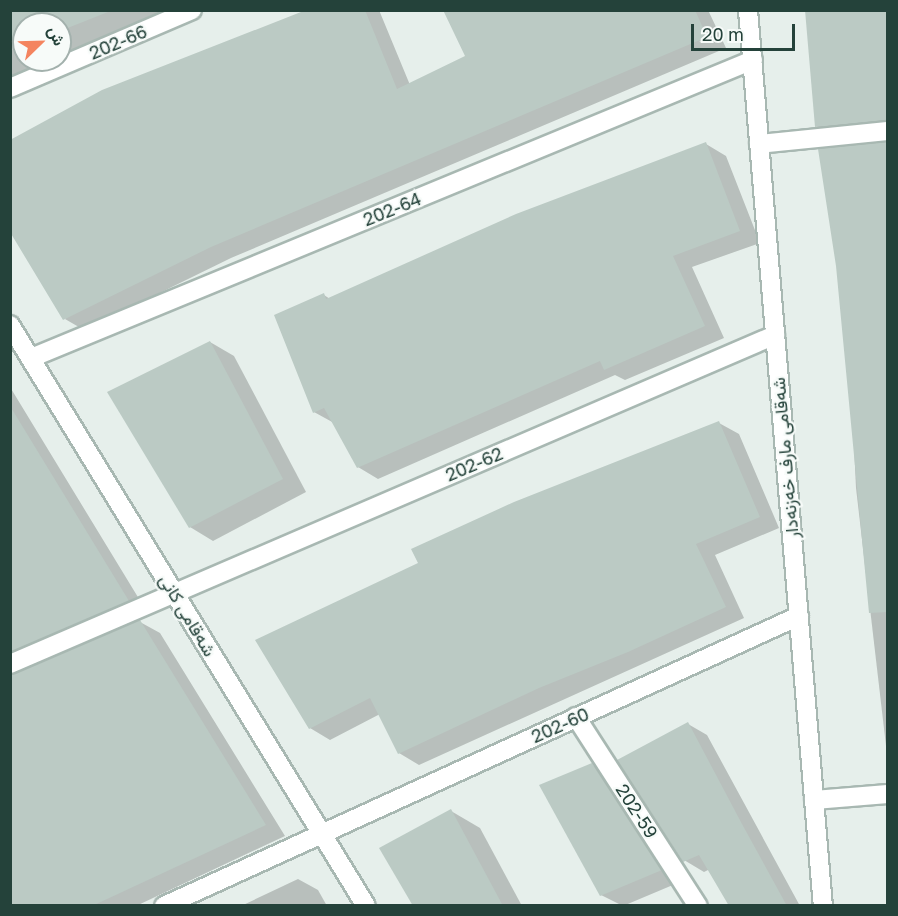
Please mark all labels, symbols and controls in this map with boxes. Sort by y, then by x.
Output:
north arrow [12,12,72,72]
scale bar [694,12,798,50]
street label: 202-66 [86,20,150,64]
text: ش [44,23,70,49]
text: 20 m [702,23,744,45]
street label: 202-64 [360,188,424,230]
street label: شەقامی مارف خەزنەدار [767,377,803,539]
street label: 202-62 [442,442,506,486]
street label: شەقامی کانی [155,570,221,660]
street label: 202-60 [528,703,592,747]
street label: 202-59 [612,780,662,842]

